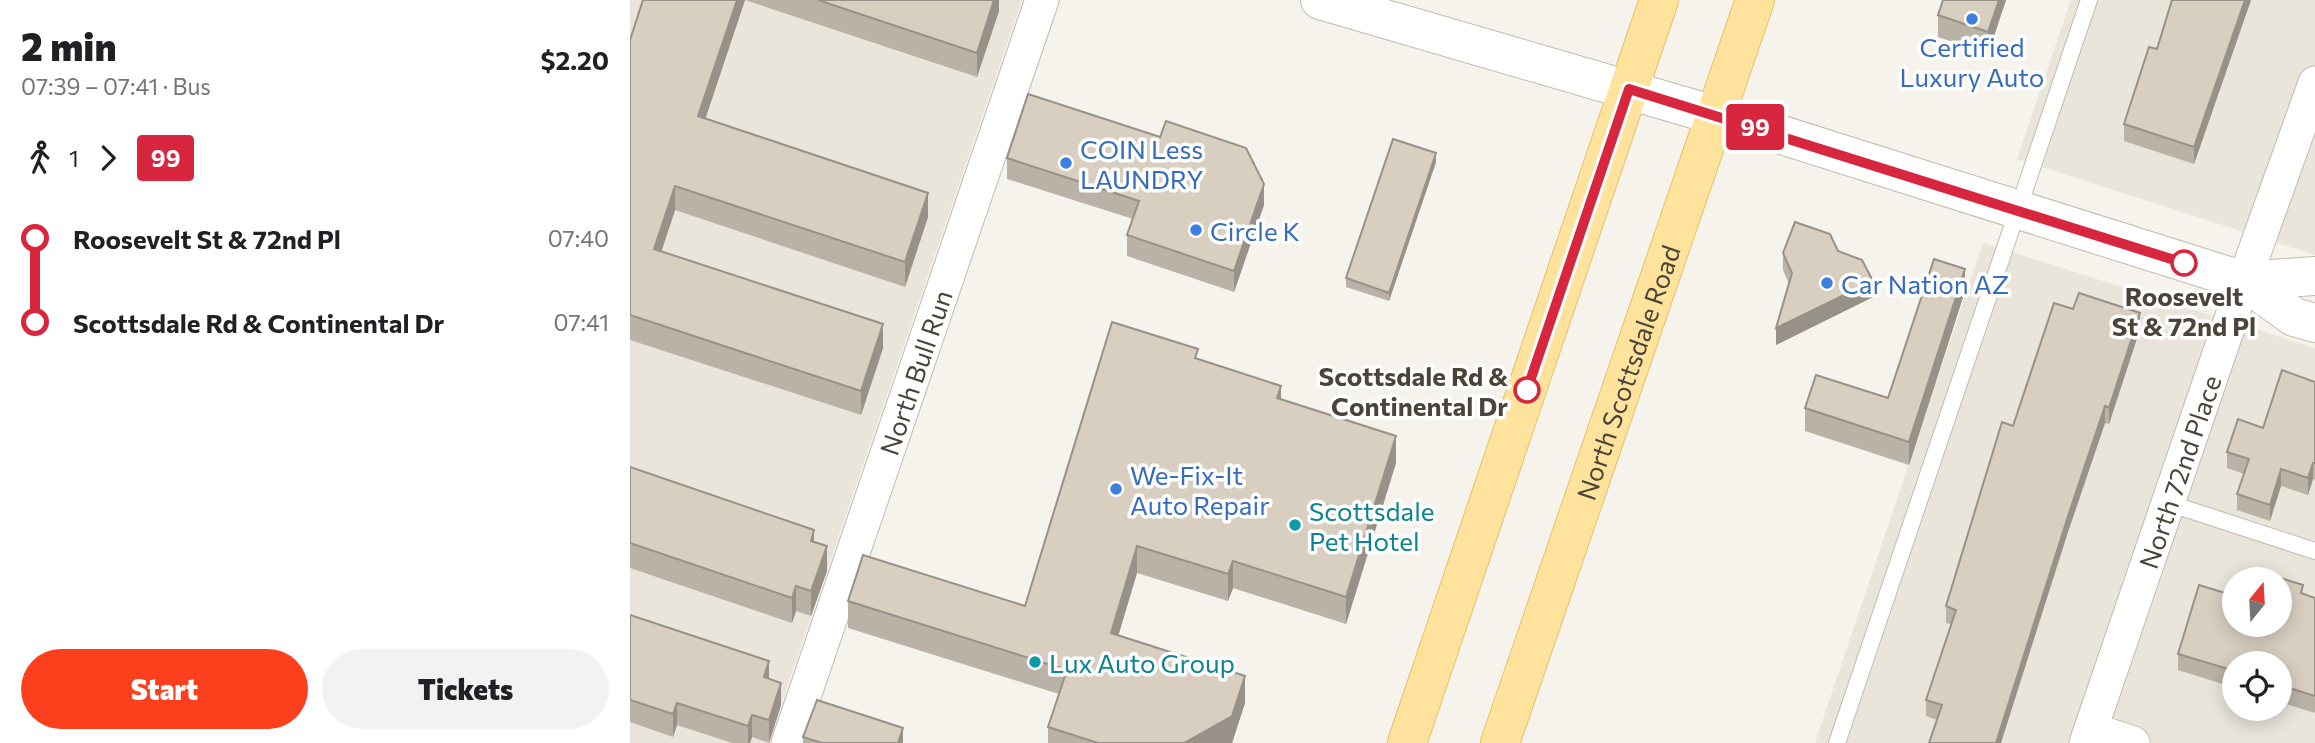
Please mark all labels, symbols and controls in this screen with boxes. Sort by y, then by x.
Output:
marker: Certified Luxury Auto [1964,11,1980,27]
text: 2 min [21,22,116,69]
place label: Certified Luxury Auto [1900,31,2044,92]
text: $2.20 [540,44,609,75]
text: 07:39 – 07:41 · Bus [21,72,211,100]
line badge: 99 [1724,104,1786,150]
text: 99 [1740,112,1770,141]
place label: COIN Less LAUNDRY [1080,133,1204,194]
icon: walk [21,139,59,177]
icon: forward [89,139,127,177]
text: 99 [151,143,180,172]
text: 1 [69,144,79,172]
marker: COIN Less LAUNDRY [1058,155,1074,171]
place label: Circle K [1210,215,1300,246]
marker: Circle K [1188,222,1204,238]
text: Roosevelt St & 72nd Pl [73,223,341,254]
text: 07:40 [548,224,609,252]
street label: North Scottsdale Road [1569,241,1685,504]
marker: Roosevelt St & 72nd Pl [2171,250,2197,276]
place label: Car Nation AZ [1841,268,2009,299]
marker: Car Nation AZ [1819,275,1835,291]
place label: Roosevelt St & 72nd Pl [2112,280,2256,341]
street label: North Bull Run [872,286,957,459]
text: Scottsdale Rd & Continental Dr [73,307,444,338]
text: 07:41 [554,308,609,336]
place label: Scottsdale Rd & Continental Dr [1319,360,1508,421]
street label: North 72nd Place [2131,371,2226,572]
marker: Scottsdale Rd & Continental Dr [1514,377,1540,403]
place label: We-Fix-It Auto Repair [1130,459,1270,520]
marker: We-Fix-It Auto Repair [1108,481,1124,497]
place label: Scottsdale Pet Hotel [1309,495,1435,556]
marker: Scottsdale Pet Hotel [1287,517,1303,533]
north arrow [2222,567,2292,637]
map controls [2222,567,2292,721]
place label: Lux Auto Group [1049,647,1235,678]
button: Start [21,649,308,729]
button: Tickets [322,649,609,729]
button: locate [2222,651,2292,721]
marker: Lux Auto Group [1027,654,1043,670]

